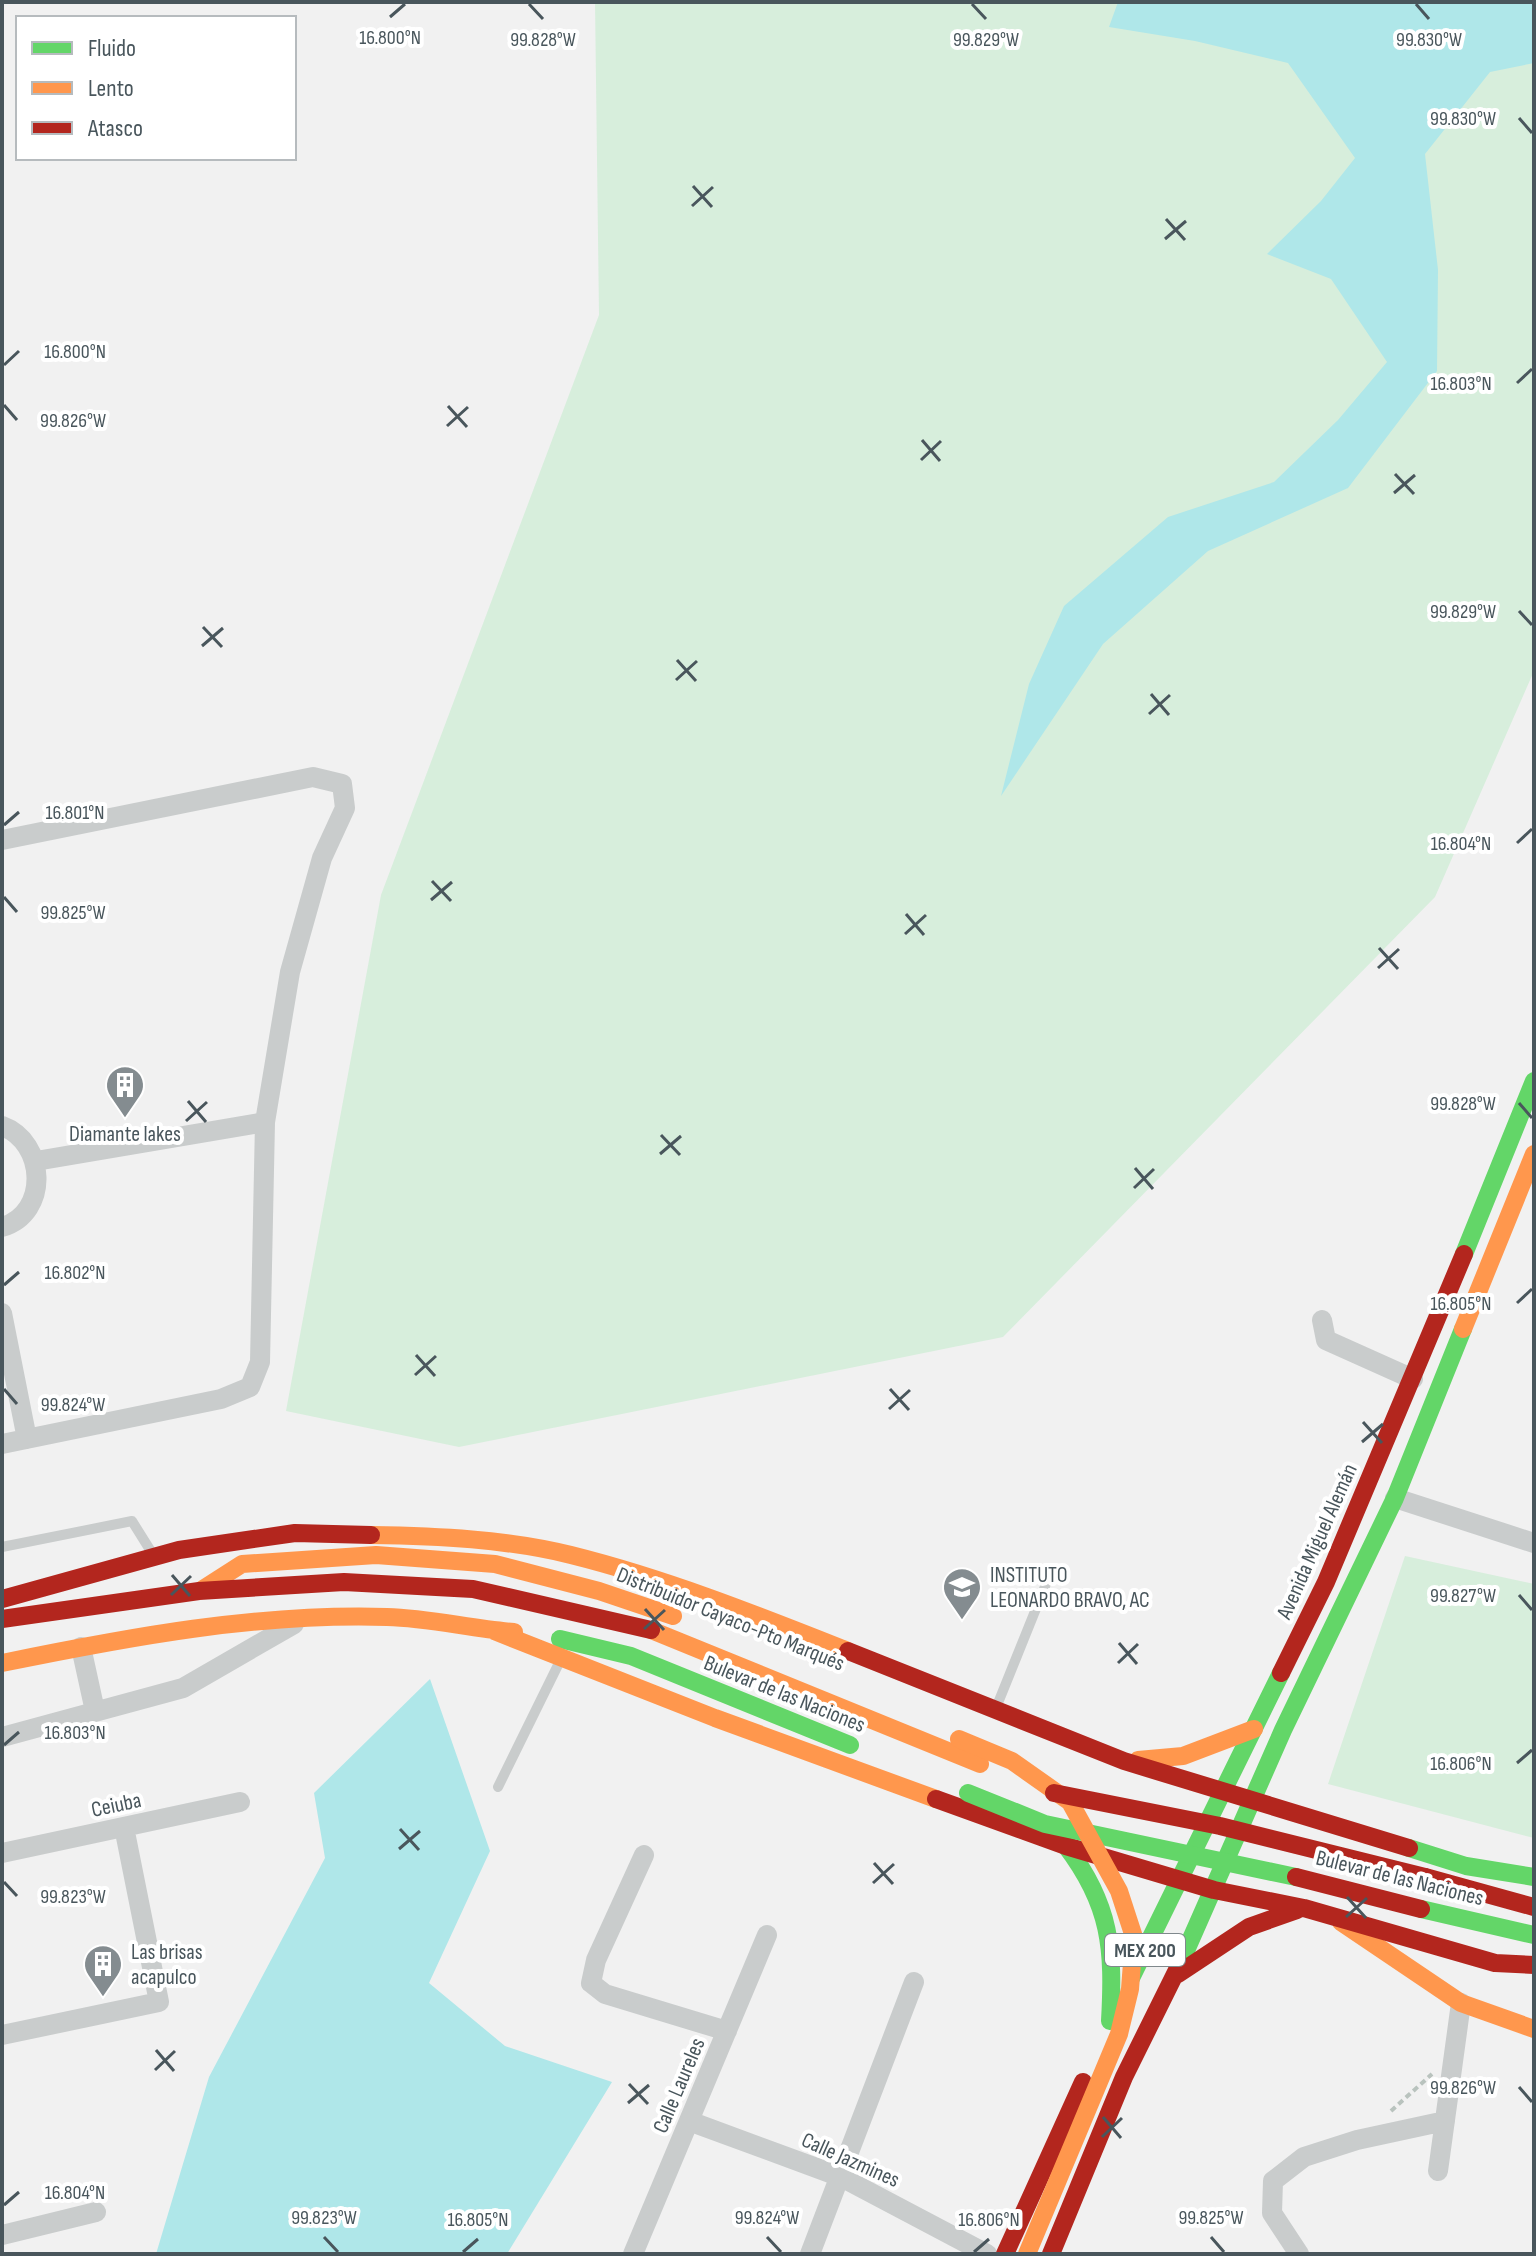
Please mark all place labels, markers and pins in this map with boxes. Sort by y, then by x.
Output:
building icon: Diamante lakes [104,1064,146,1119]
place label: Diamante lakes [69,1121,181,1148]
place label: INSTITUTO LEONARDO BRAVO, AC [990,1562,1150,1614]
school or university icon: INSTITUTO LEONARDO BRAVO, AC [941,1566,983,1621]
place label: Las brisas acapulco [131,1939,203,1991]
building icon: Las brisas acapulco [82,1943,124,1998]

